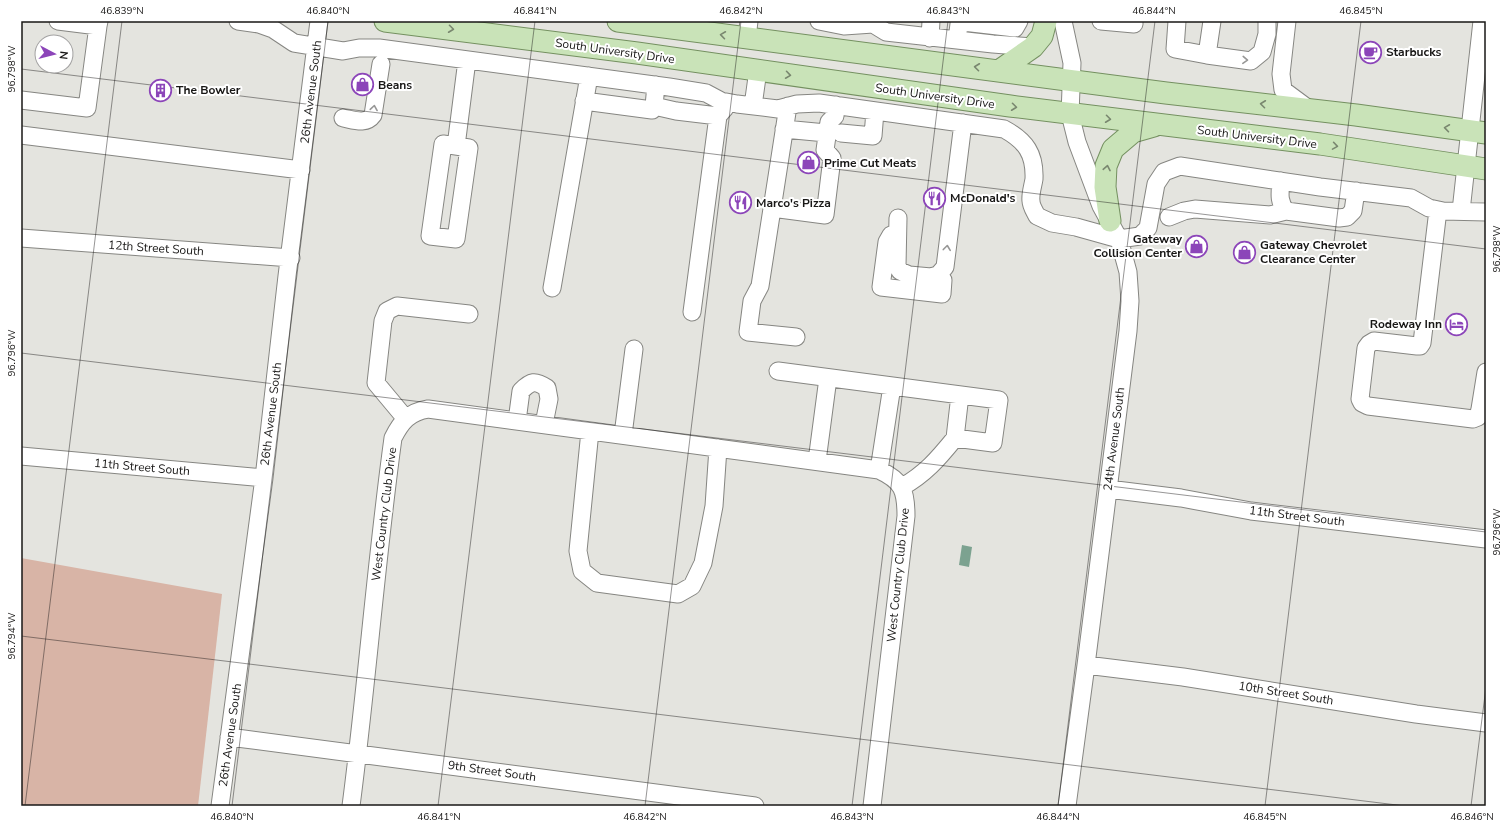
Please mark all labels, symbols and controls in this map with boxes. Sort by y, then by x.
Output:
text: 46.839°N [100,4,144,18]
text: 46.840°N [306,4,350,18]
text: 46.841°N [513,4,557,18]
text: 46.842°N [719,4,763,18]
text: 46.843°N [926,4,970,18]
text: 46.844°N [1132,4,1176,18]
text: 46.845°N [1339,4,1383,18]
one-way arrow [448,25,455,34]
one-way arrow [720,31,726,40]
north arrow [34,34,74,74]
street label: South University Drive [554,35,676,67]
street label: 26th Avenue South [297,39,325,145]
cafe icon: Starbucks [1358,39,1384,65]
place label: Starbucks [1386,44,1442,60]
text: 96.798°W [5,45,19,93]
text: N [55,50,71,60]
one-way arrow [1242,55,1248,64]
one-way arrow [974,63,980,72]
one-way arrow [785,70,791,79]
shop icon: Beans [350,72,376,98]
building icon: The Bowler [147,77,173,103]
place label: Beans [378,77,412,93]
street label: South University Drive [874,80,996,112]
place label: The Bowler [176,82,241,98]
one-way arrow [1260,100,1266,109]
one-way arrow [1011,102,1017,111]
one-way arrow [369,105,377,111]
one-way arrow [1105,114,1111,123]
street label: South University Drive [1196,122,1318,152]
one-way arrow [1444,124,1450,133]
one-way arrow [1332,141,1338,150]
shop icon: Prime Cut Meats [796,150,822,176]
place label: Prime Cut Meats [824,155,917,171]
one-way arrow [1102,165,1110,171]
restaurant icon: McDonald's [921,185,947,211]
restaurant icon: Marco's Pizza [728,190,754,216]
place label: McDonald's [950,190,1016,206]
place label: Marco's Pizza [756,195,831,211]
text: 96.798°W [1490,225,1504,273]
place label: Gateway Collision Center [1094,231,1183,261]
shop icon: Gateway Collision Center [1184,233,1210,259]
street label: 12th Street South [107,237,205,259]
place label: Gateway Chevrolet Clearance Center [1260,237,1367,267]
shop icon: Gateway Chevrolet Clearance Center [1231,239,1257,265]
one-way arrow [943,245,952,251]
hotel icon: Rodeway Inn [1444,311,1470,337]
place label: Rodeway Inn [1370,316,1442,332]
text: 96.796°W [5,329,19,377]
street label: 26th Avenue South [257,361,285,467]
street label: 24th Avenue South [1100,386,1128,492]
street label: West Country Club Drive [368,446,400,582]
street label: 11th Street South [93,455,191,479]
street label: 11th Street South [1248,502,1346,530]
street label: West Country Club Drive [883,507,913,643]
text: 96.796°W [1490,508,1504,556]
text: 96.794°W [5,612,19,660]
street label: 10th Street South [1237,678,1335,708]
street label: 26th Avenue South [215,682,245,788]
street label: 9th Street South [447,757,537,785]
text: 46.840°N [210,810,254,824]
text: 46.841°N [417,810,461,824]
text: 46.842°N [623,810,667,824]
text: 46.843°N [830,810,874,824]
text: 46.844°N [1036,810,1080,824]
text: 46.845°N [1243,810,1287,824]
text: 46.846°N [1450,810,1494,824]

